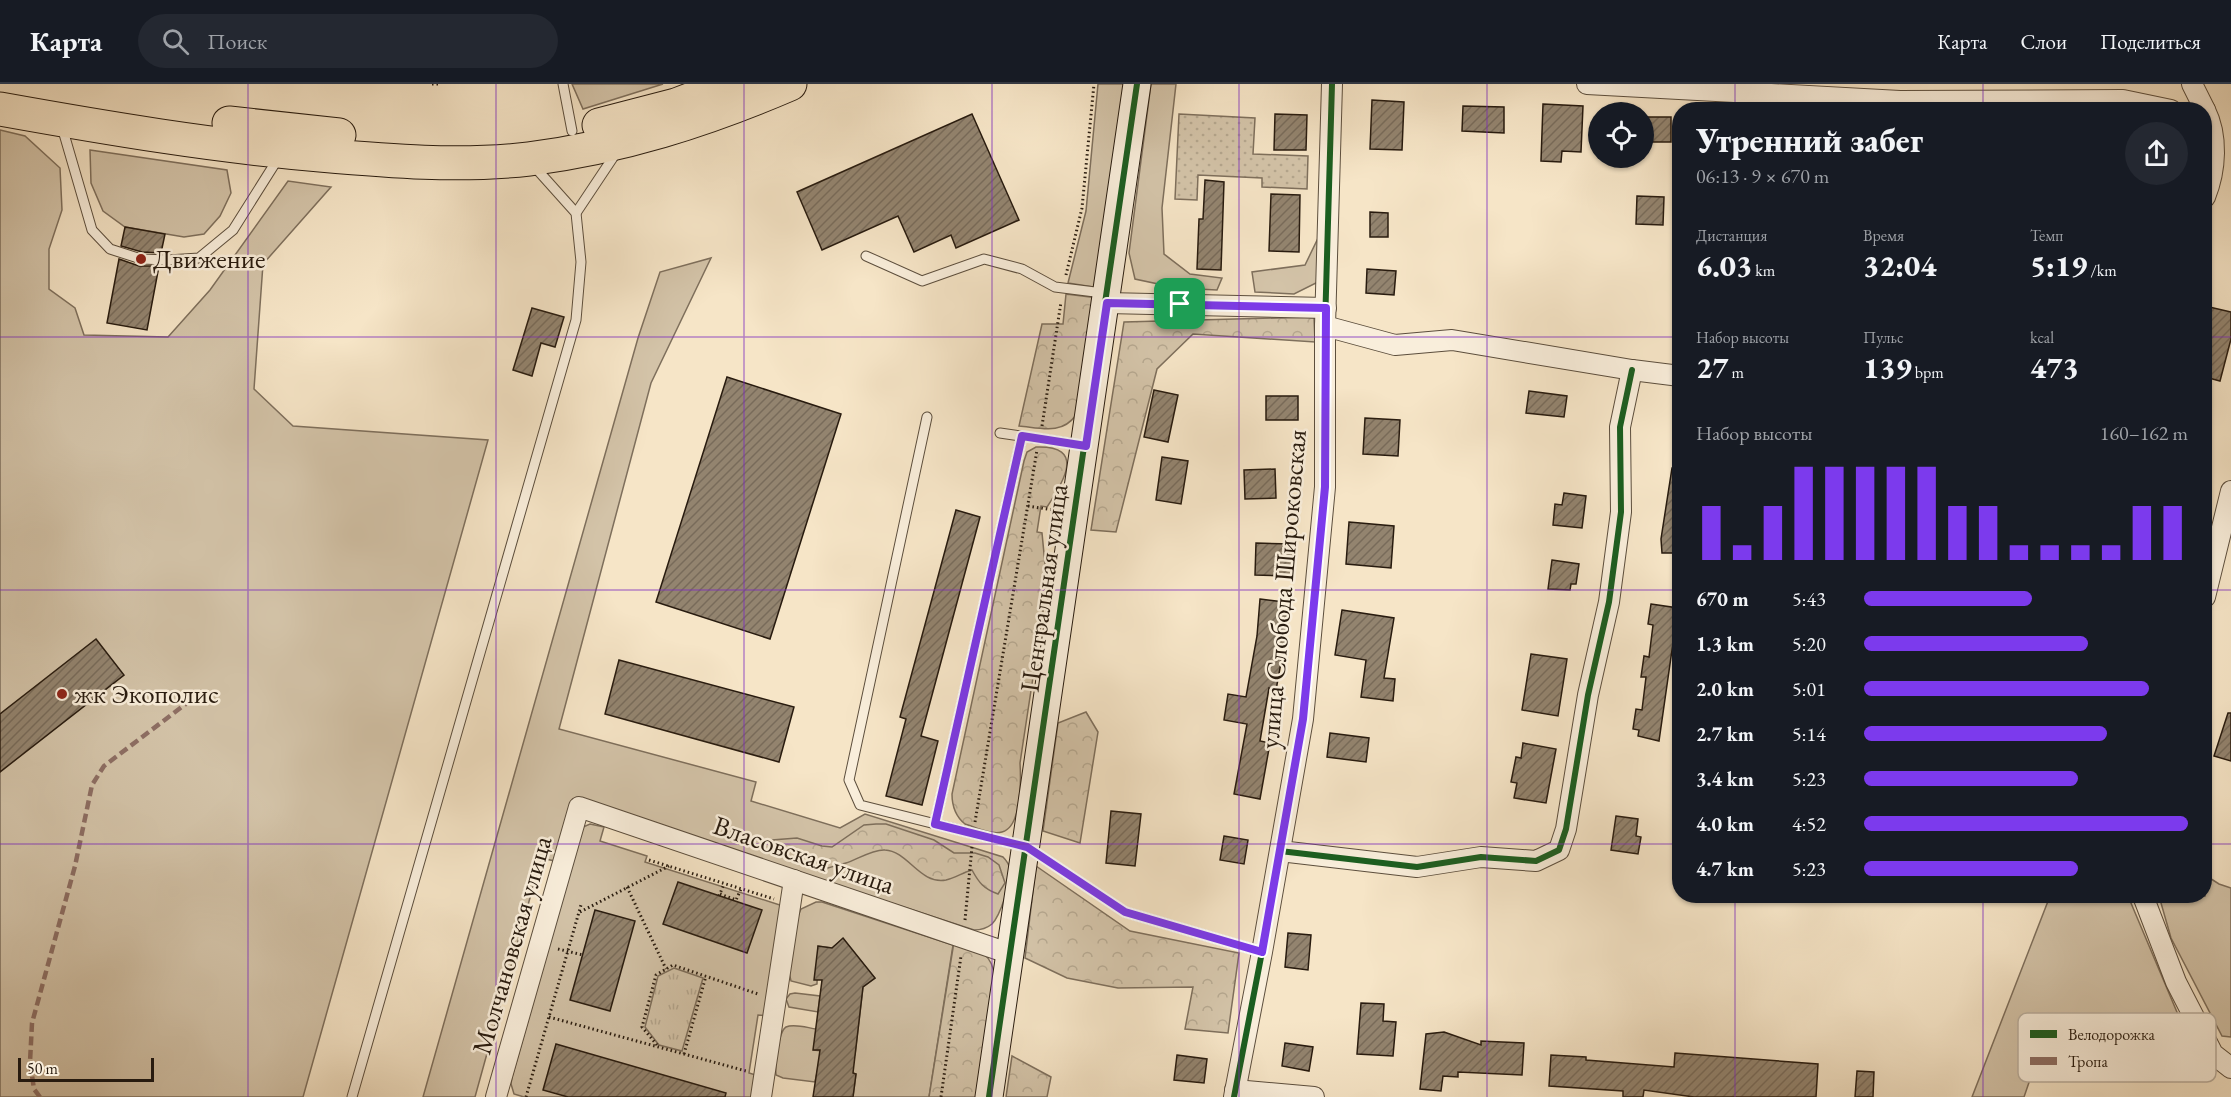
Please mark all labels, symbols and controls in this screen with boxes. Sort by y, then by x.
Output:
search box [138,14,558,68]
text: Карта [30,23,102,59]
icon: search [159,25,192,58]
text: Поиск [207,27,267,56]
text: Карта [1937,28,1987,55]
text: Слои [2020,28,2067,55]
text: Поделиться [2100,28,2201,55]
map controls [1588,102,1654,168]
button: locate [1588,102,1654,168]
text: Утренний забег [1696,119,1923,162]
button: share [2125,122,2188,185]
text: 06:13 · 9 × 670 m [1696,163,1829,189]
text: Дистанция [1696,225,1767,246]
text: Время [1863,225,1904,246]
text: Темп [2030,225,2063,246]
place label: Движение [153,241,266,276]
text: 6.03 [1696,246,1752,285]
text: 32:04 [1863,246,1936,285]
text: 5:19 [2030,246,2087,285]
marker: Движение [134,252,148,266]
text: km [1752,260,1775,281]
text: /km [2087,260,2117,281]
pin [1154,278,1205,329]
icon: arrive [1163,287,1196,320]
text: Набор высоты [1696,327,1789,348]
text: Пульс [1863,327,1904,348]
text: kcal [2030,327,2054,348]
text: 27 [1696,348,1728,387]
text: 139 [1863,348,1912,387]
text: 473 [2030,348,2079,387]
text: m [1728,362,1744,383]
text: bpm [1912,362,1944,383]
text: Набор высоты [1696,420,1812,446]
text: 160–162 m [2100,420,2188,446]
street label: улица Слобода Широковская [1251,428,1314,750]
street label: Центральная улица [1012,481,1075,694]
text: 670 m [1696,586,1749,612]
text: 5:43 [1792,586,1826,612]
text: 1.3 km [1696,631,1754,657]
text: 5:20 [1792,631,1826,657]
place label: жк Экополис [74,676,219,711]
text: 2.0 km [1696,676,1754,702]
text: 5:01 [1792,676,1826,702]
marker: жк Экополис [55,687,69,701]
text: 2.7 km [1696,721,1754,747]
text: 5:14 [1792,721,1826,747]
text: 3.4 km [1696,766,1754,792]
text: 5:23 [1792,766,1826,792]
street label: Власовская улица [709,807,900,902]
text: 4.0 km [1696,811,1754,837]
text: 4:52 [1792,811,1826,837]
street label: Молчановская улица [464,831,559,1058]
text: 4.7 km [1696,856,1754,882]
text: 5:23 [1792,856,1826,882]
legend [2018,1013,2216,1082]
text: Велодорожка [2068,1024,2155,1045]
text: Тропа [2068,1051,2108,1072]
scale bar [18,1055,154,1082]
text: 50 m [27,1058,58,1079]

